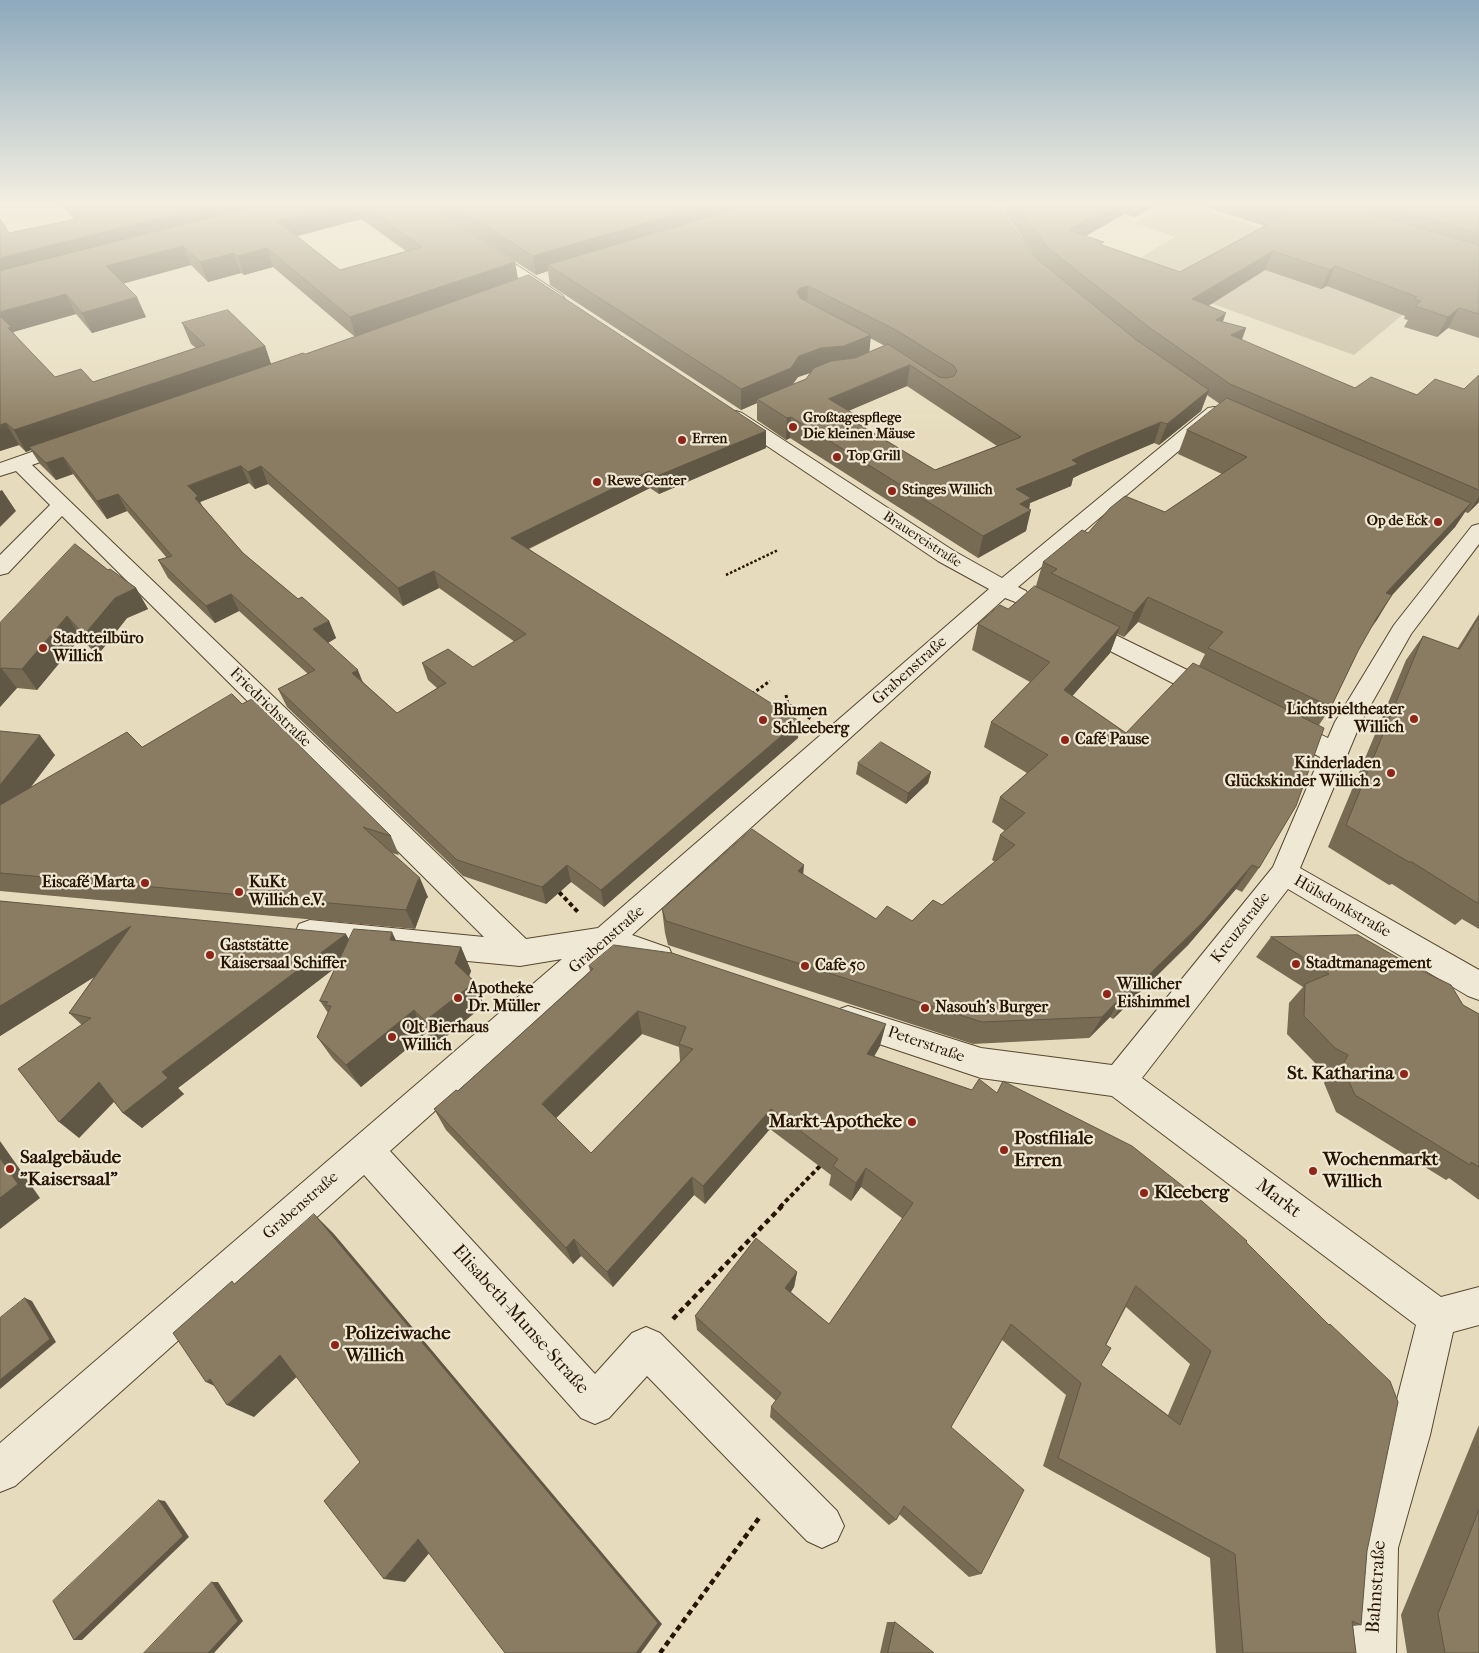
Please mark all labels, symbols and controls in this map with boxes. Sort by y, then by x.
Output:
place label: Großtagespflege Die kleinen Mäuse [803,411,915,444]
marker: Großtagespflege Die kleinen Mäuse [787,421,799,433]
place label: Erren [692,432,727,448]
marker: Erren [676,434,688,446]
place label: Top Grill [847,449,901,465]
marker: Top Grill [831,451,843,463]
place label: Rewe Center [607,474,686,490]
marker: Rewe Center [591,476,603,488]
place label: Stinges Willich [902,483,993,499]
marker: Stinges Willich [886,485,898,497]
street label: Brauereistraße [880,508,964,572]
place label: Op de Eck [1367,514,1428,530]
marker: Op de Eck [1432,516,1444,528]
place label: Stadtteilbüro Willich [53,629,144,667]
street label: Grabenstraße [869,633,951,709]
marker: Stadtteilbüro Willich [37,642,49,654]
street label: Friedrichstraße [225,664,315,752]
place label: Lichtspieltheater Willich [1287,700,1404,738]
place label: Blumen Schleeberg [773,701,849,739]
marker: Lichtspieltheater Willich [1408,713,1420,725]
marker: Blumen Schleeberg [757,714,769,726]
place label: Café Pause [1075,730,1149,750]
marker: Café Pause [1059,734,1071,746]
place label: Kinderladen Glückskinder Willich 2 [1225,754,1381,792]
marker: Kinderladen Glückskinder Willich 2 [1385,767,1397,779]
street label: Hülsdonkstraße [1290,872,1394,942]
place label: Eiscafé Marta [42,873,135,893]
place label: KuKt Willich e.V. [249,873,325,911]
marker: Eiscafé Marta [139,877,151,889]
marker: KuKt Willich e.V. [233,886,245,898]
street label: Kreuzstraße [1207,889,1275,967]
street label: Grabenstraße [565,902,649,978]
place label: Gaststätte Kaisersaal Schiffer [220,936,346,974]
marker: Gaststätte Kaisersaal Schiffer [204,949,216,961]
place label: Stadtmanagement [1306,954,1432,974]
place label: Cafe 50 [815,956,865,976]
marker: Stadtmanagement [1290,958,1302,970]
marker: Cafe 50 [799,960,811,972]
place label: Willicher Eishimmel [1117,975,1190,1013]
place label: Apotheke Dr. Müller [468,979,540,1017]
marker: Willicher Eishimmel [1101,988,1113,1000]
marker: Apotheke Dr. Müller [452,992,464,1004]
place label: Nasouh’s Burger [935,998,1048,1018]
marker: Nasouh’s Burger [919,1002,931,1014]
place label: Qlt Bierhaus Willich [402,1018,489,1056]
street label: Peterstraße [885,1023,967,1067]
marker: Qlt Bierhaus Willich [386,1031,398,1043]
place label: St. Katharina [1287,1063,1394,1085]
marker: St. Katharina [1398,1068,1410,1080]
place label: Markt-Apotheke [769,1111,902,1133]
marker: Markt-Apotheke [906,1116,918,1128]
place label: Postfiliale Erren [1014,1128,1093,1172]
marker: Postfiliale Erren [998,1144,1010,1156]
place label: Saalgebäude "Kaisersaal" [20,1147,121,1191]
place label: Wochenmarkt Willich [1323,1149,1438,1193]
marker: Saalgebäude "Kaisersaal" [4,1163,16,1175]
marker: Wochenmarkt Willich [1307,1165,1319,1177]
street label: Grabenstraße [259,1168,343,1244]
street label: Markt [1251,1175,1305,1223]
place label: Kleeberg [1154,1182,1229,1204]
marker: Kleeberg [1138,1187,1150,1199]
street label: Elisabeth-Munse-Straße [447,1240,593,1400]
place label: Polizeiwache Willich [345,1323,451,1367]
marker: Polizeiwache Willich [329,1339,341,1351]
street label: Bahnstraße [1362,1540,1392,1634]

